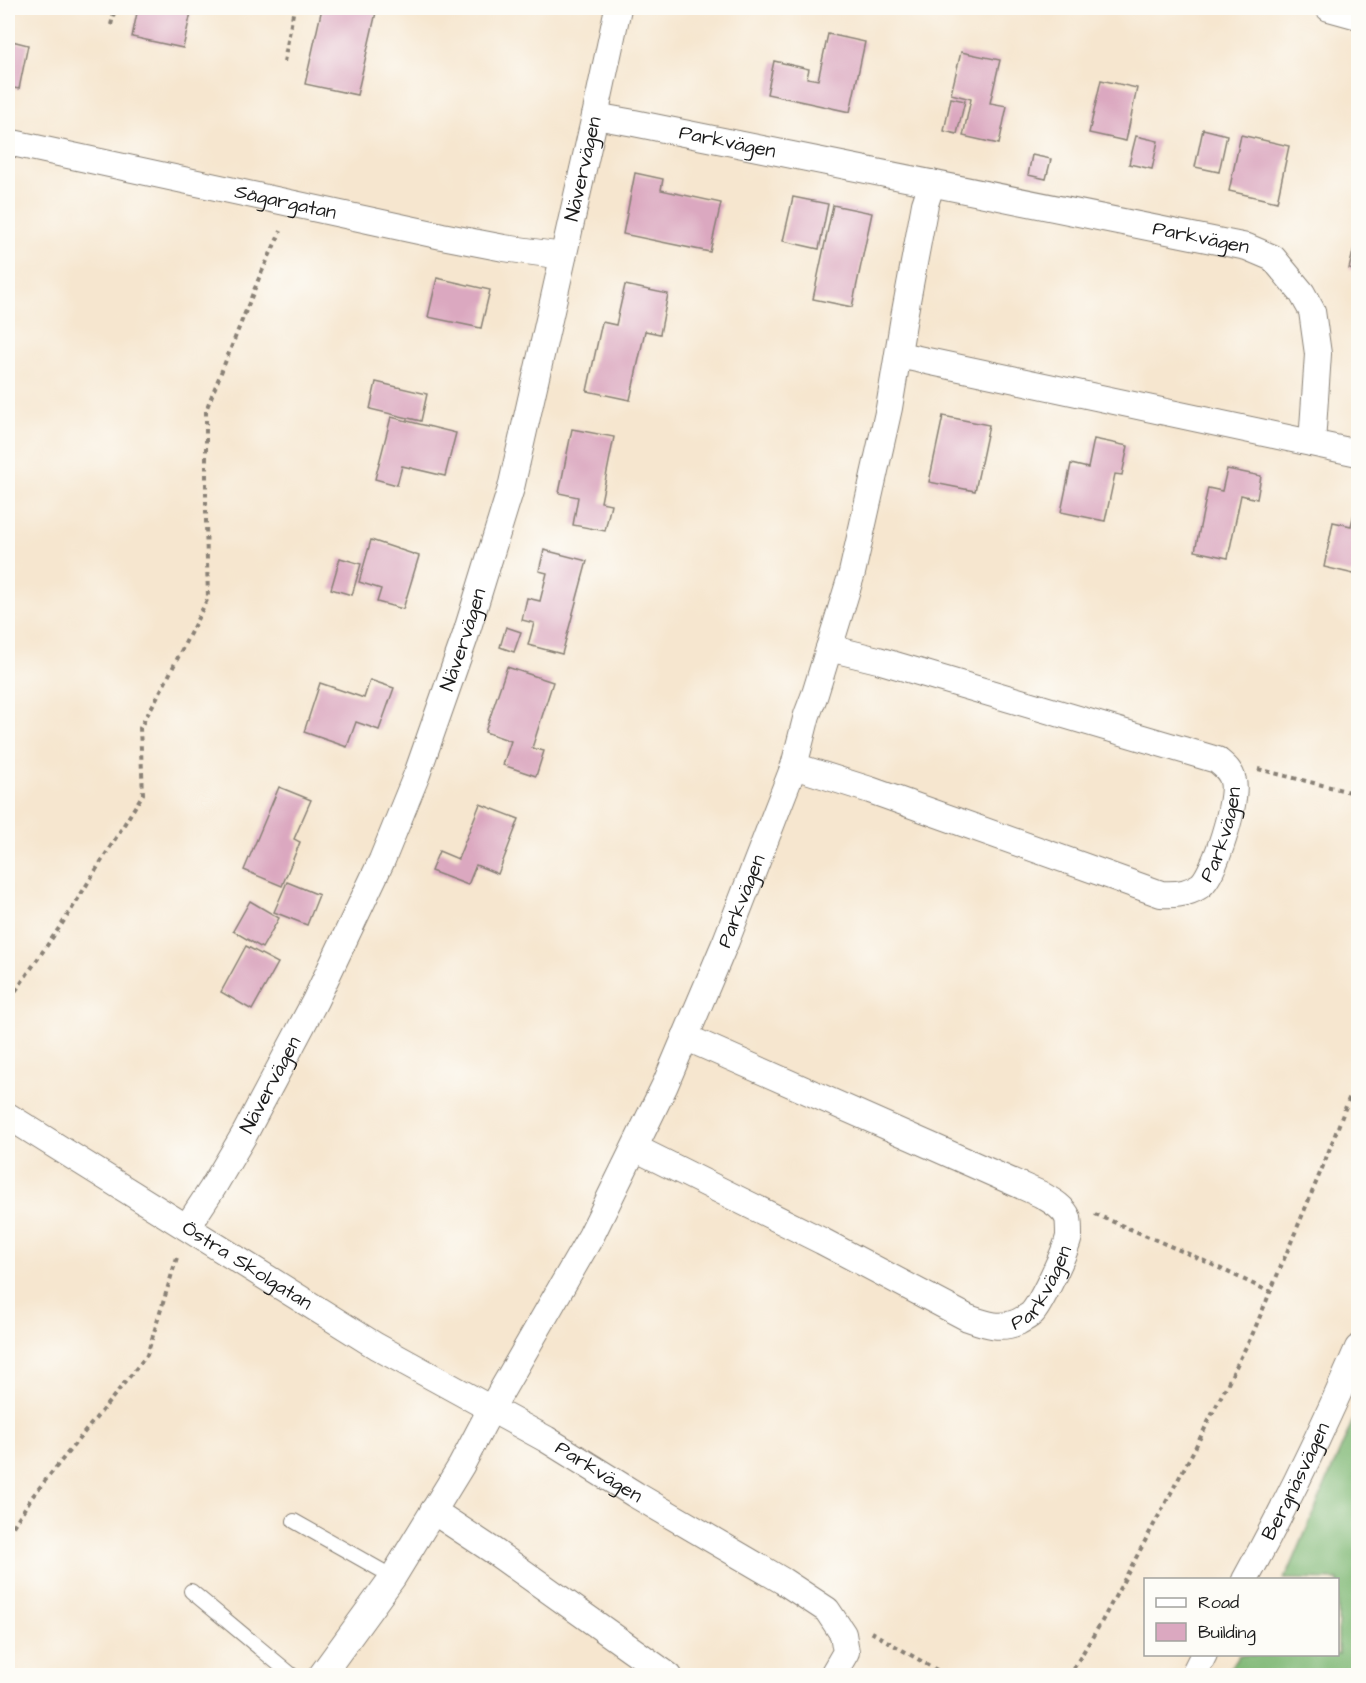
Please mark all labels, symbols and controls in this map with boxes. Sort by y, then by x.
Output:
street label: Nävervägen [558,114,608,224]
street label: Parkvägen [677,118,778,165]
street label: Sågargatan [232,177,339,227]
street label: Parkvägen [1150,214,1252,261]
street label: Nävervägen [433,585,493,695]
street label: Parkvägen [1193,786,1248,887]
street label: Parkvägen [711,851,772,952]
street label: Nävervägen [233,1031,308,1139]
street label: Östra Skolgatan [176,1214,318,1317]
street label: Parkvägen [1006,1241,1079,1337]
street label: Bergnäsvägen [1255,1418,1337,1545]
street label: Parkvägen [550,1434,648,1510]
legend [1144,1578,1339,1656]
text: Road [1198,1590,1239,1615]
text: Building [1198,1620,1256,1646]

